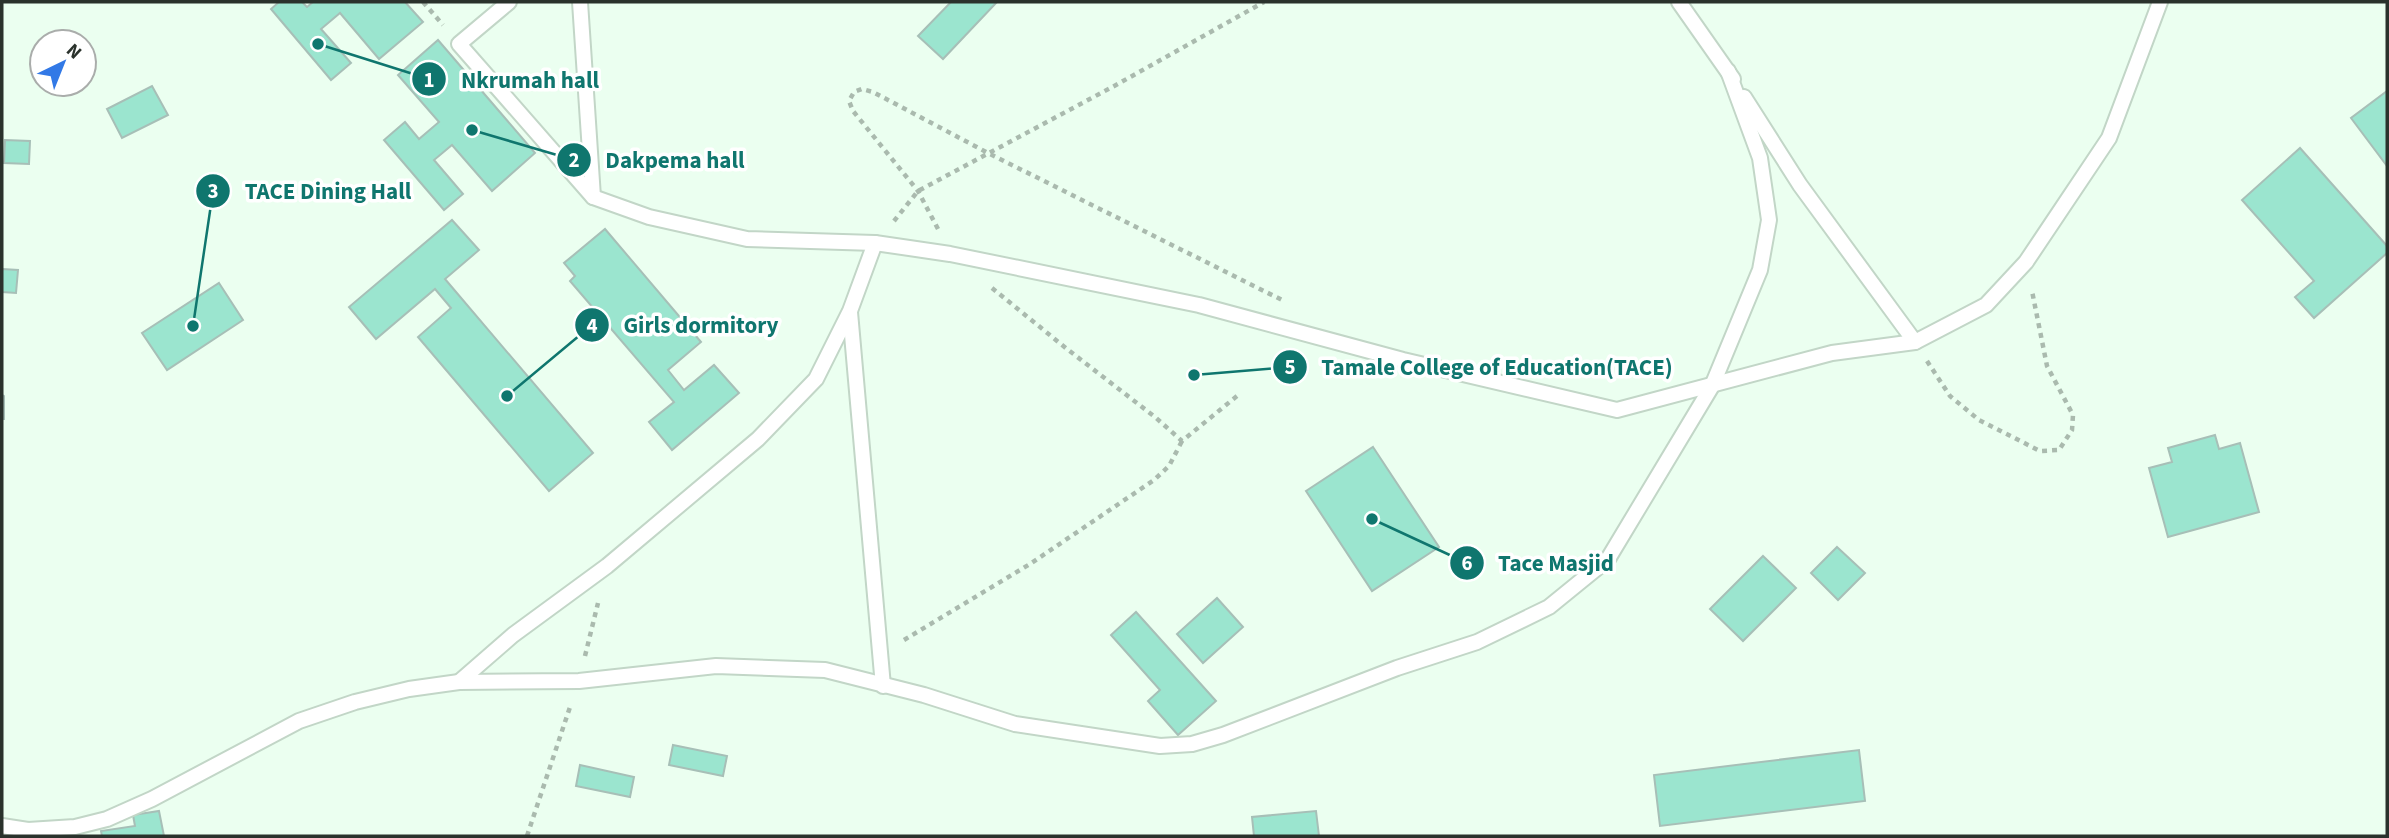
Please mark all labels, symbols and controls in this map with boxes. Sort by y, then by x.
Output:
north arrow [28,28,98,98]
text: N [60,37,87,66]
callout: Nkrumah hall [412,57,613,101]
text: Nkrumah hall [461,64,599,97]
text: 1 [423,65,435,95]
callout: Dakpema hall [556,138,759,182]
text: Dakpema hall [605,144,745,177]
text: 2 [568,145,580,175]
callout: TACE Dining Hall [196,169,426,213]
text: TACE Dining Hall [245,175,412,208]
text: 3 [207,176,219,206]
callout: Girls dormitory [575,303,793,347]
text: Girls dormitory [623,309,779,342]
text: 4 [586,311,598,341]
callout: Tamale College of Education(TACE) [1273,345,1687,389]
text: Tamale College of Education(TACE) [1321,351,1673,384]
text: 5 [1284,352,1296,382]
callout: Tace Masjid [1449,541,1628,585]
text: Tace Masjid [1498,547,1614,580]
text: 6 [1461,548,1473,578]

